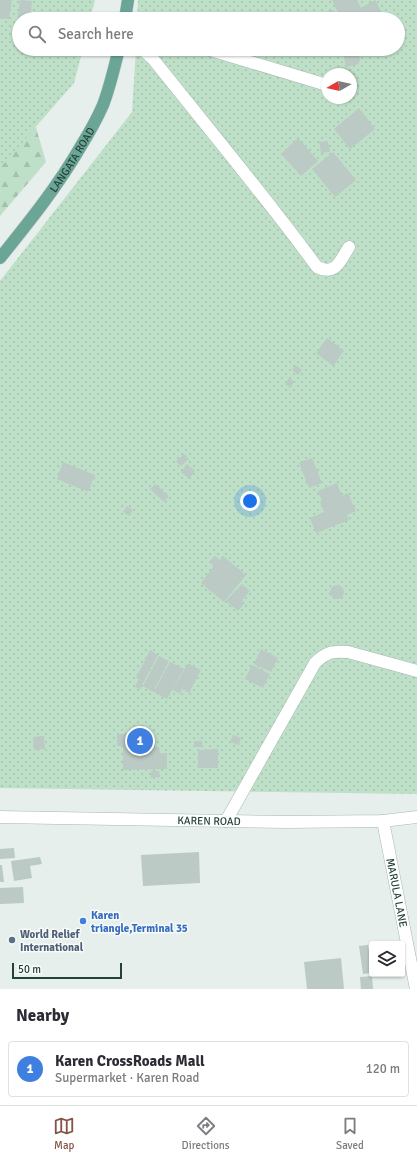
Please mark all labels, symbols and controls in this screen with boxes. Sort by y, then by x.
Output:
search box [12,12,405,56]
icon: search [26,23,48,45]
text: Search here [58,25,134,43]
north arrow [321,68,357,104]
street label: LANGATA ROAD [47,125,97,195]
your location [240,491,260,511]
pin: 1 [127,726,153,756]
street label: KAREN ROAD [177,814,241,828]
street label: MARULA LANE [384,857,410,928]
place label: Karen triangle,Terminal 35 [90,909,188,935]
marker: Karen triangle,Terminal 35 [78,916,88,926]
place label: World Relief International [20,928,84,954]
marker: World Relief International [7,935,17,945]
map controls [369,941,405,977]
button: layers [369,941,405,977]
scale bar [12,961,122,980]
text: 50 m [18,963,41,976]
text: Nearby [16,1005,69,1026]
text: Karen CrossRoads Mall [55,1052,205,1070]
text: 1 [26,1061,34,1077]
text: 120 m [366,1061,400,1077]
text: Supermarket · Karen Road [55,1070,199,1086]
tab: Map [53,1115,75,1152]
tab: Directions [182,1115,230,1152]
tab: Saved [336,1115,364,1152]

